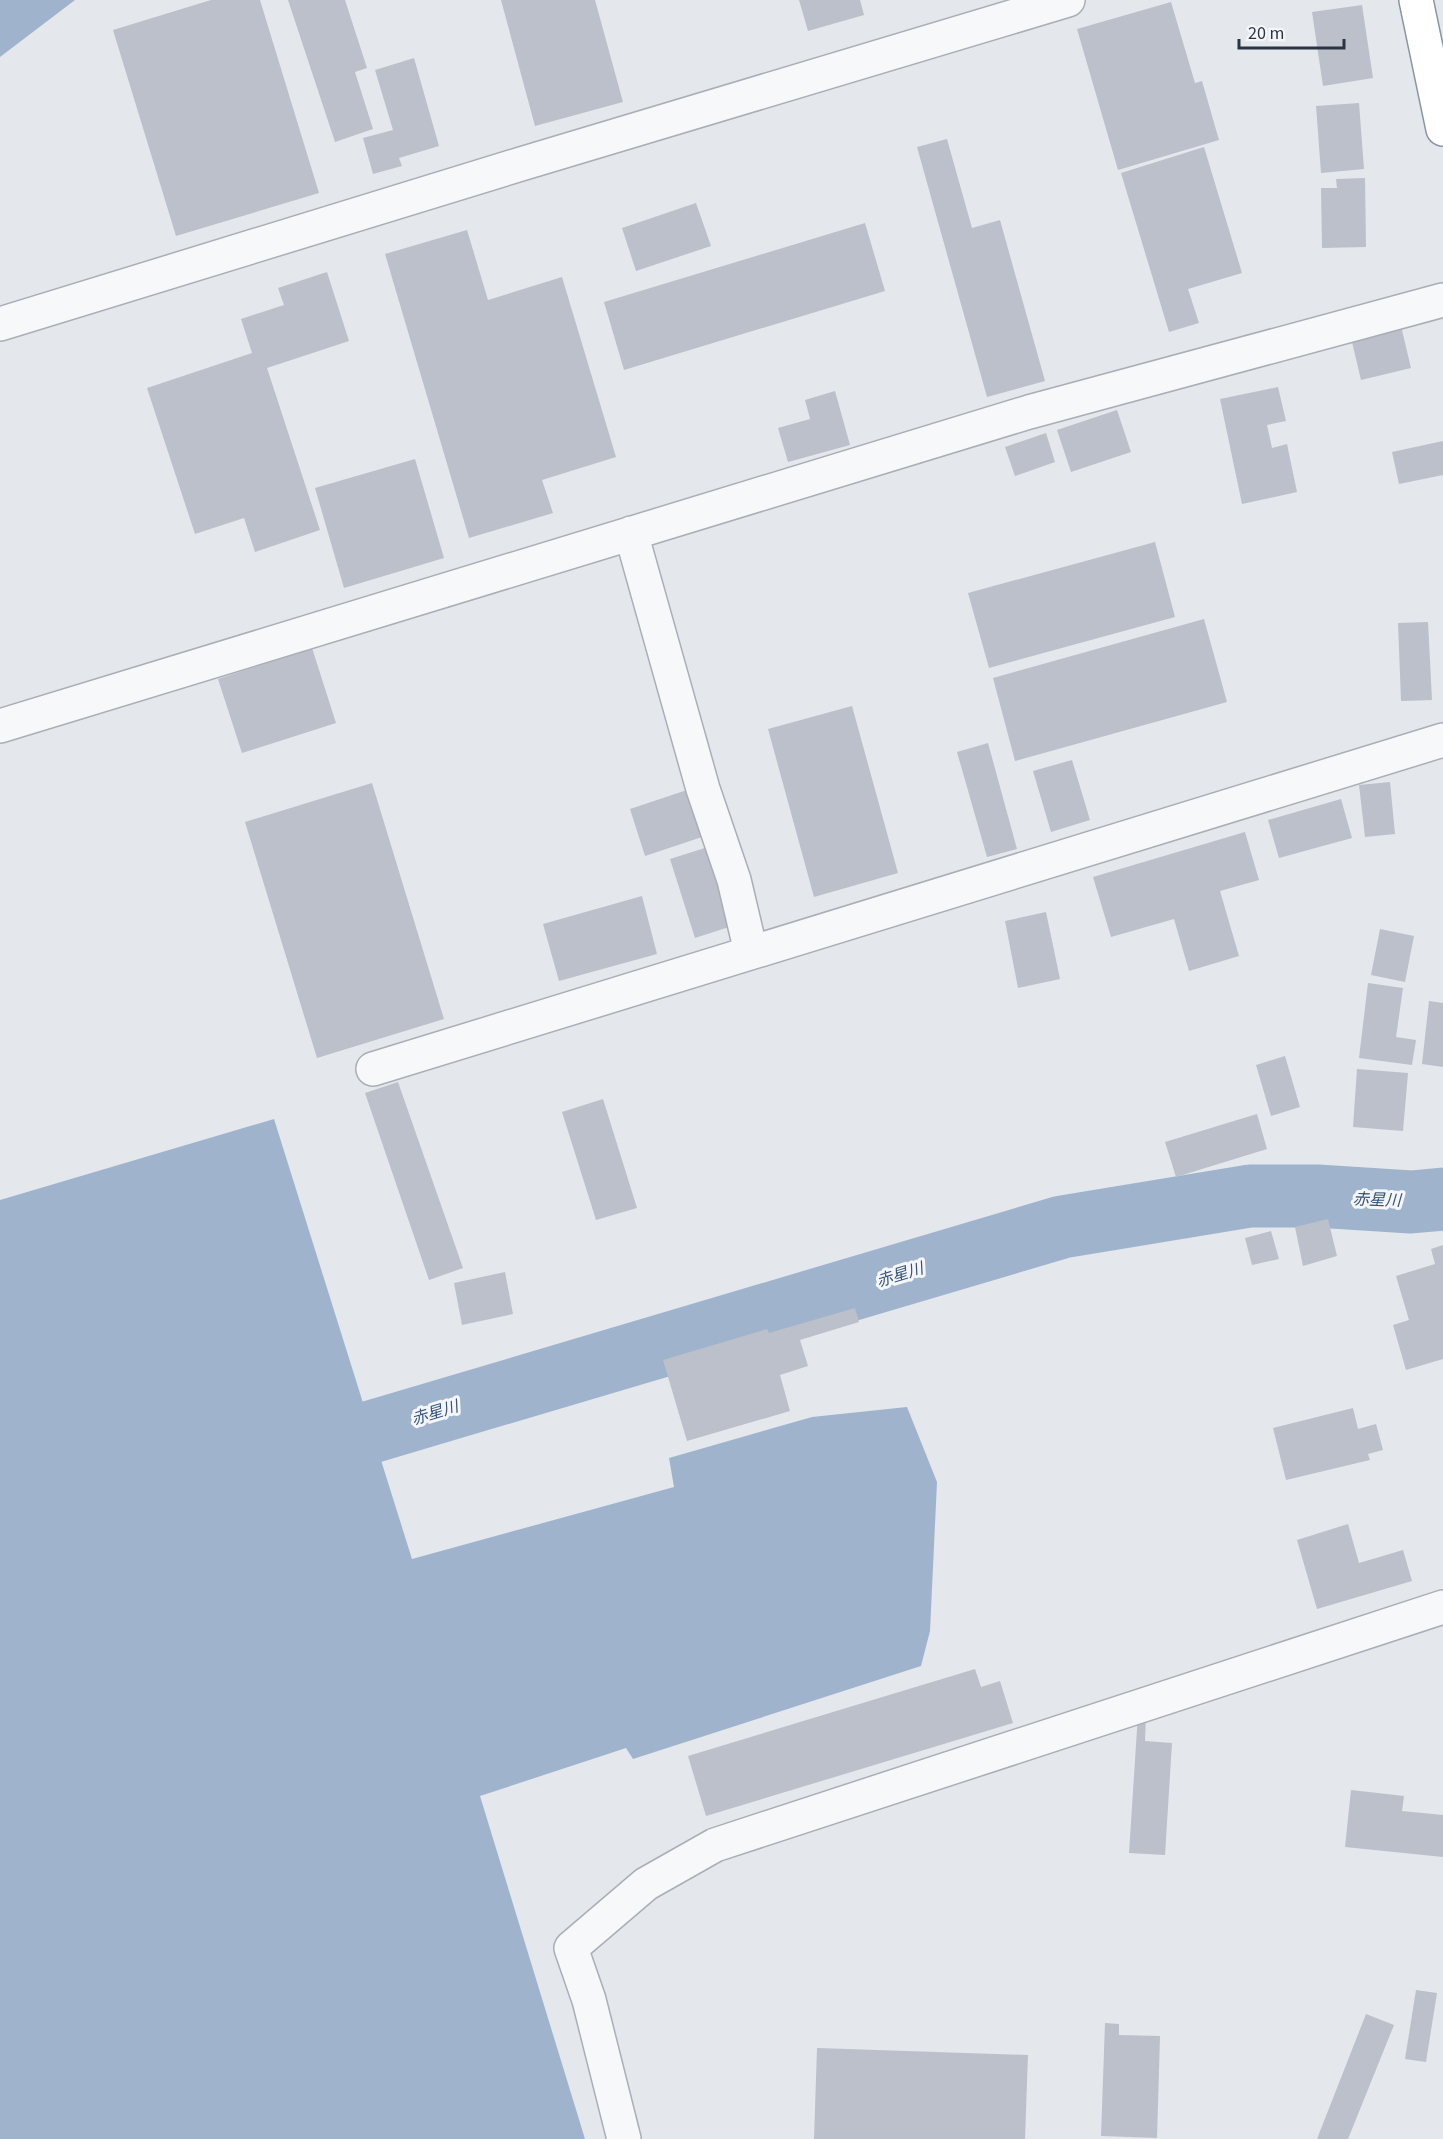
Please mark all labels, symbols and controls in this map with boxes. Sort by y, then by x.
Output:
scale bar [1239,12,1344,50]
text: 20 m [1248,21,1284,46]
water label: 赤星川 [1353,1188,1403,1212]
water label: 赤星川 [874,1257,928,1293]
water label: 赤星川 [409,1395,463,1431]

